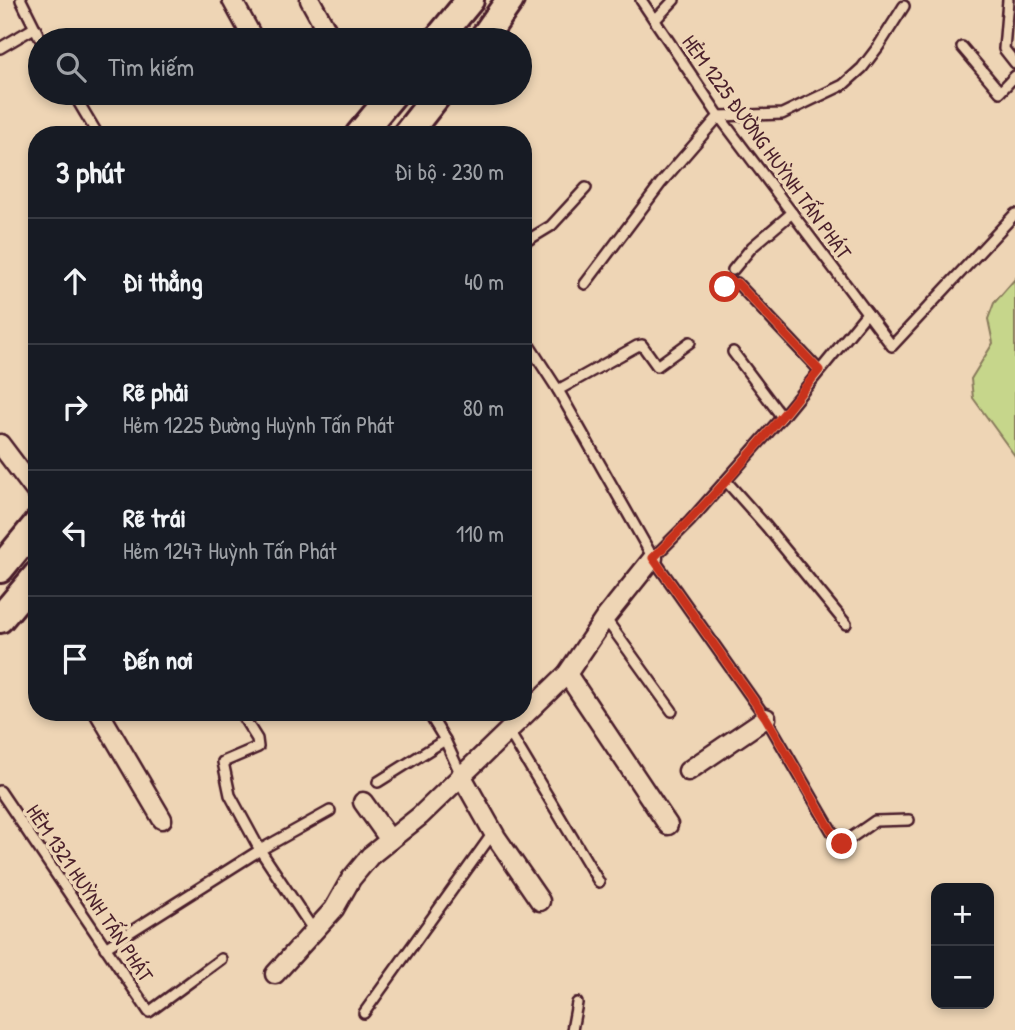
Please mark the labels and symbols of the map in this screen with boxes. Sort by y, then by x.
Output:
street label: HẺM 1225 ĐƯỜNG HUỲNH TẤN PHÁT [676,29,859,266]
route start [709,271,740,302]
street label: HẺM 1321 HUỲNH TẤN PHÁT [20,799,161,988]
route end [826,828,857,859]

